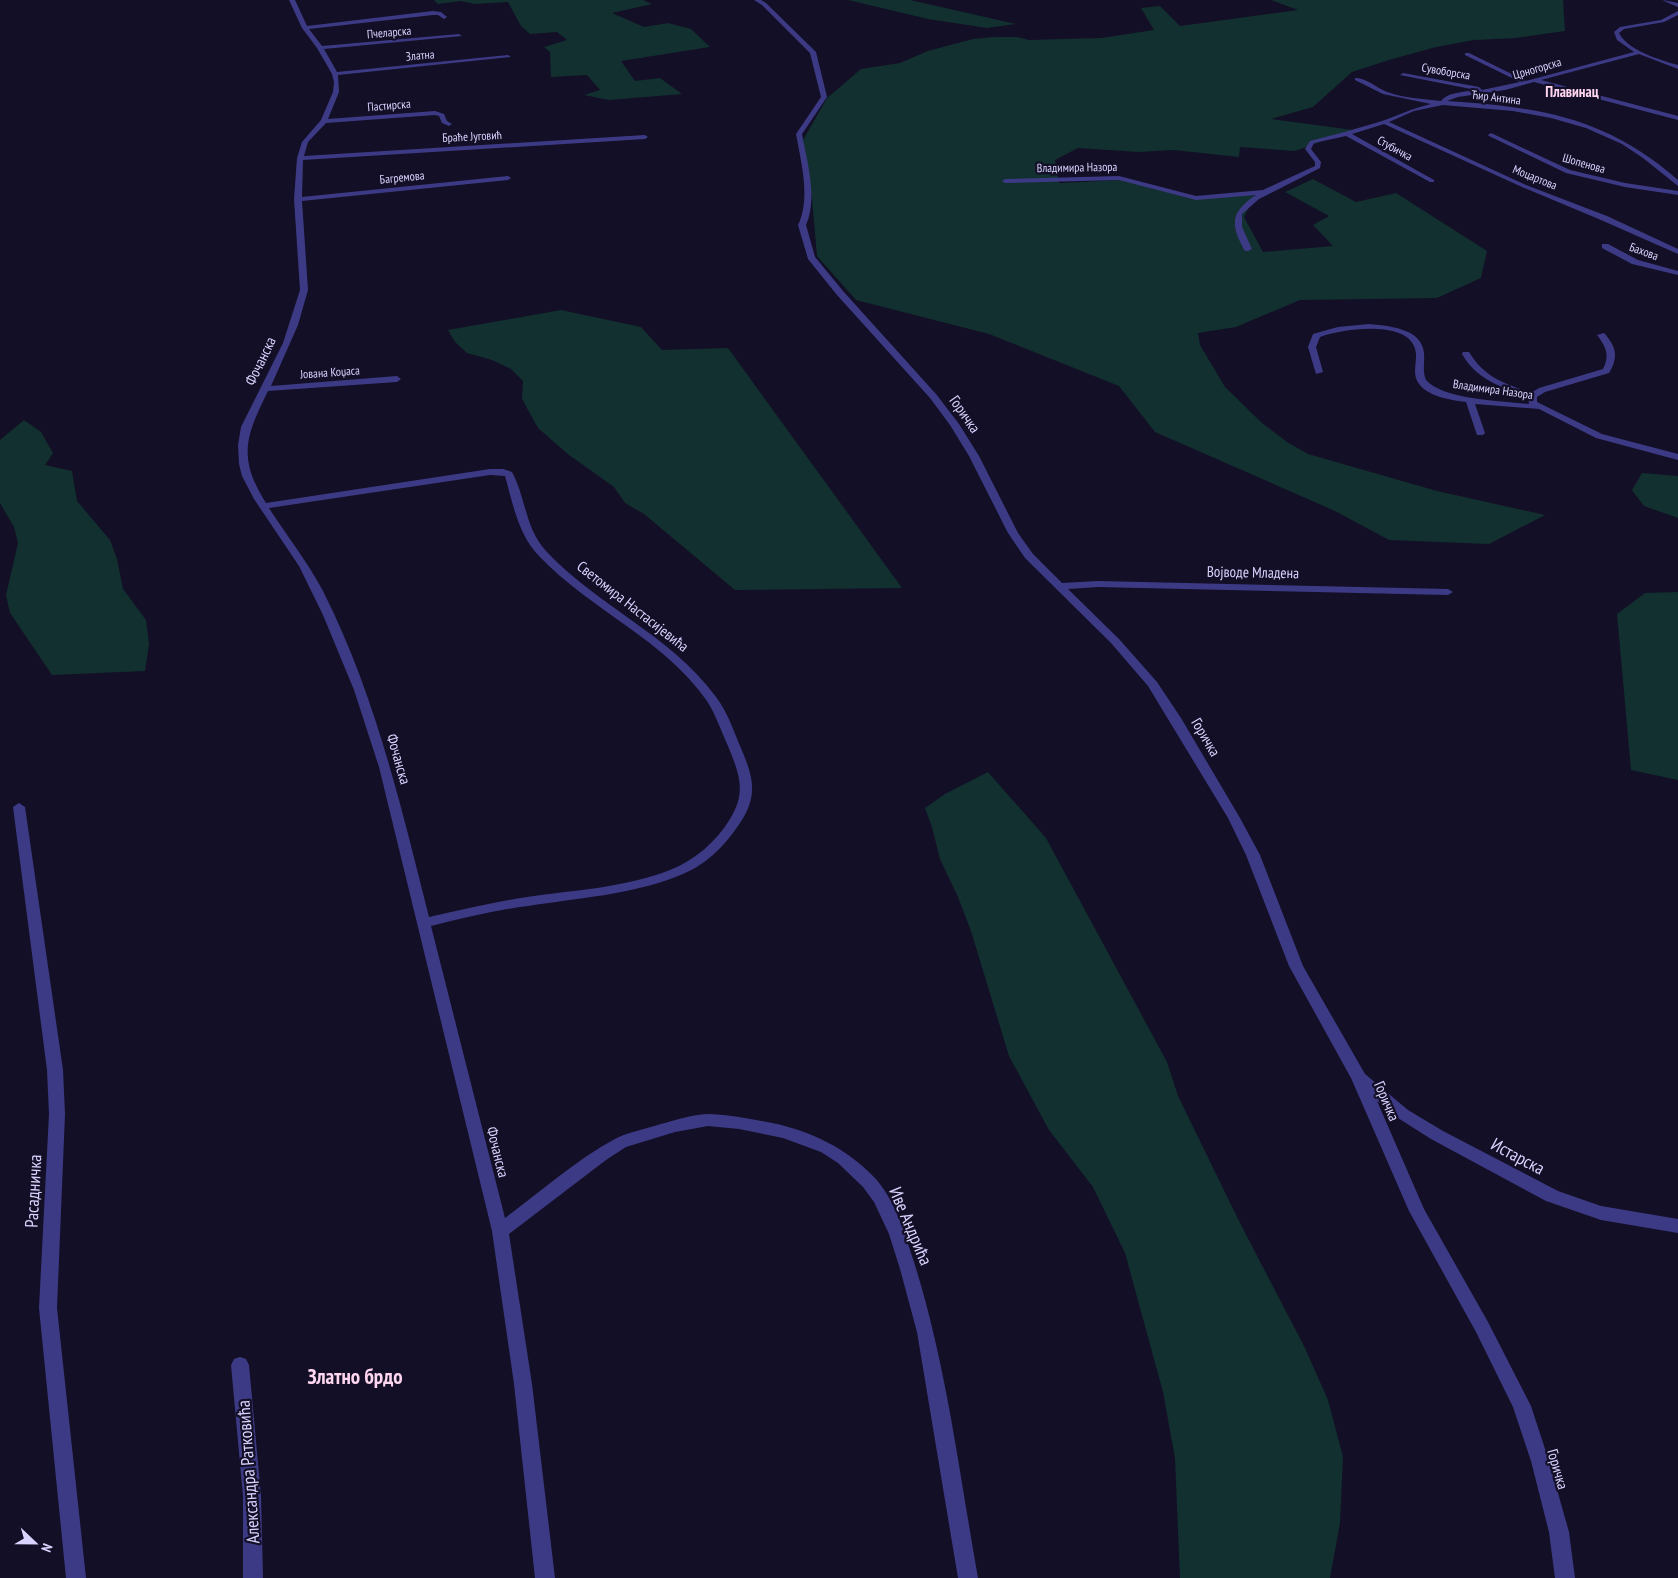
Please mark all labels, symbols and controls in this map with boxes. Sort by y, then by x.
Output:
street label: Пчеларска [366,23,412,41]
street label: Златна [405,46,435,64]
street label: Црногорска [1511,54,1563,82]
street label: Сувоборска [1420,59,1472,83]
district label: Плавинац [1545,82,1599,101]
street label: Ћир Антина [1470,87,1522,108]
street label: Пастирска [367,96,411,114]
street label: Браће Југовић [442,127,502,145]
street label: Стубичка [1375,132,1415,164]
street label: Шопенова [1561,150,1607,176]
street label: Владимира Назора [1037,159,1118,175]
street label: Моцартова [1511,161,1560,193]
street label: Багремова [379,167,425,187]
street label: Бахова [1627,239,1661,263]
street label: Фочанска [240,334,280,388]
street label: Јована Коџаса [299,362,361,382]
street label: Владимира Назора [1452,376,1534,402]
street label: Горичка [945,392,985,436]
street label: Светомира Настасијевића [573,556,693,656]
street label: Војводе Младена [1207,562,1299,582]
street label: Горичка [1187,714,1225,760]
street label: Фочанска [383,732,415,786]
street label: Горичка [1370,1078,1404,1124]
street label: Фочанска [483,1125,513,1179]
street label: Истарска [1487,1132,1549,1180]
street label: Расадничка [20,1154,46,1228]
street label: Иве Андрића [884,1183,938,1269]
district label: Златно брдо [307,1363,403,1390]
street label: Александра Ратковића [232,1400,264,1544]
street label: Горичка [1543,1447,1573,1491]
north arrow [10,1518,60,1568]
text: N [37,1541,57,1555]

